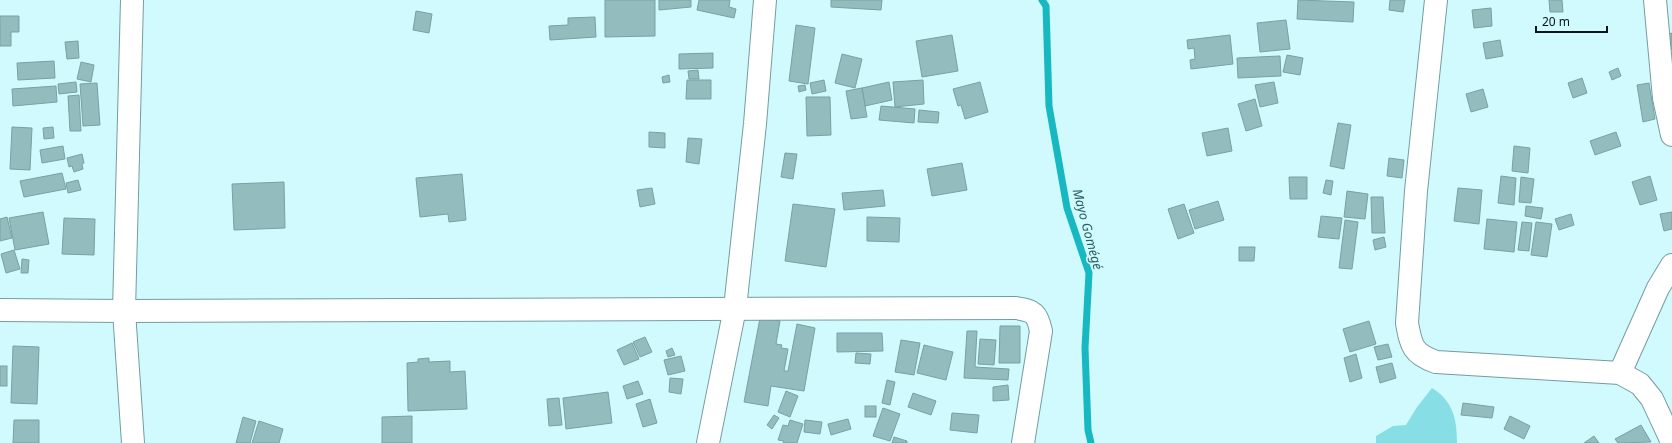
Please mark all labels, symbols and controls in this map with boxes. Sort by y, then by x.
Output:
scale bar [1536,8,1607,34]
text: 20 m [1542,13,1570,30]
water label: Mayo Gomégé [1069,187,1108,272]

